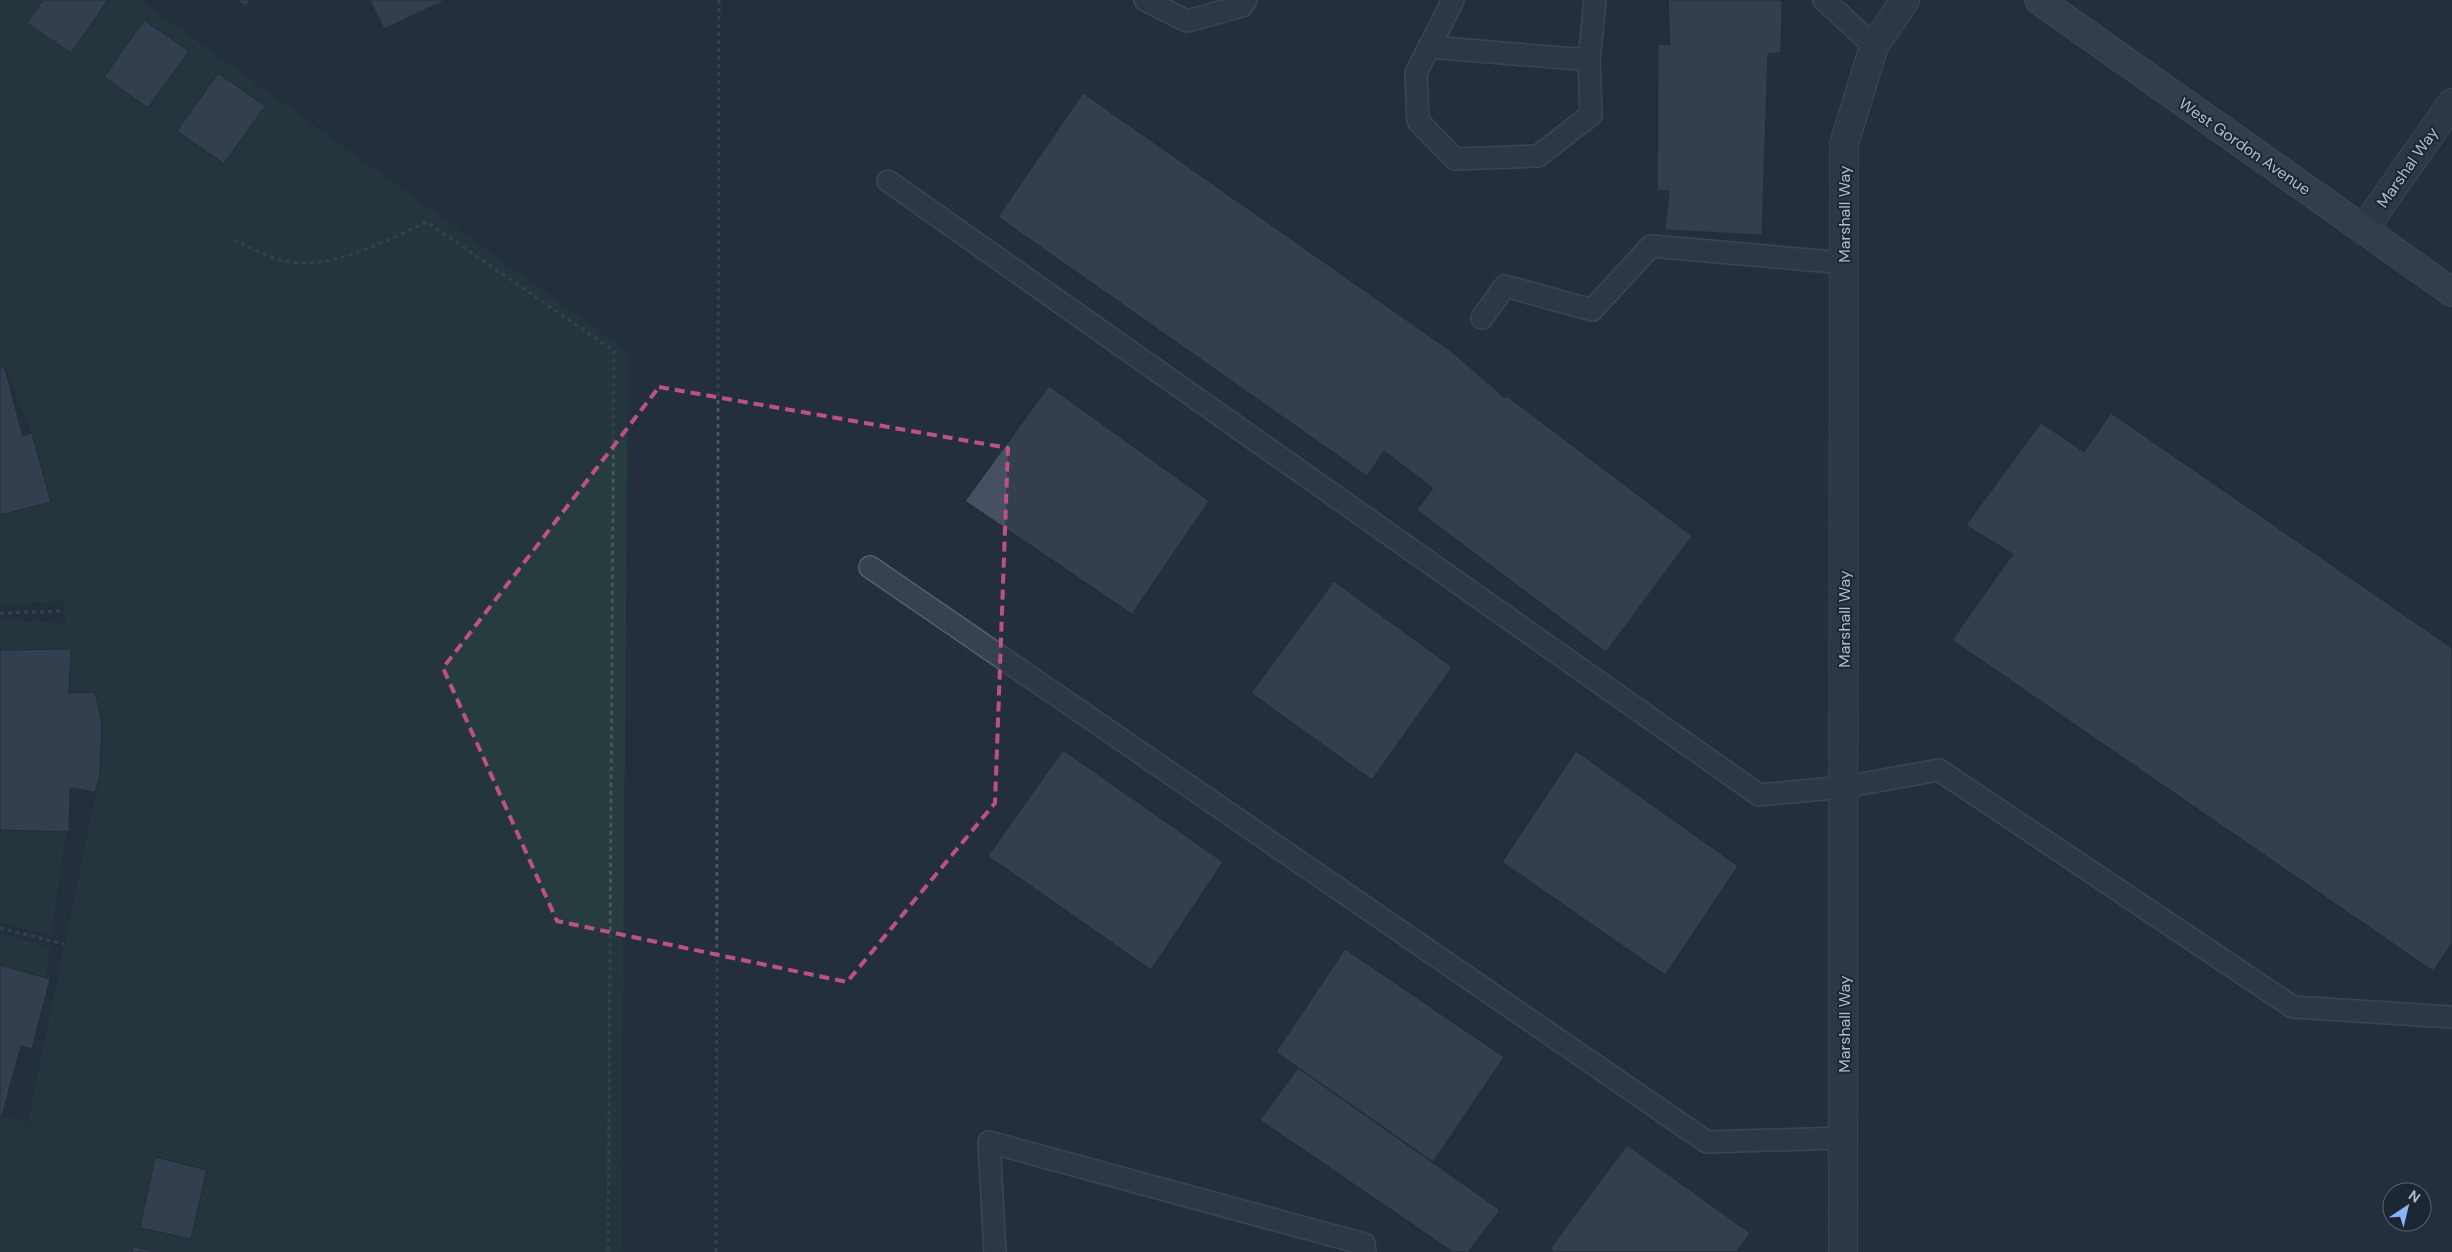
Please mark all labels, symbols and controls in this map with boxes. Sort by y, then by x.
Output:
street label: West Gordon Avenue [2175,93,2315,200]
street label: Marshal Way [2372,123,2443,212]
street label: Marshall Way [1834,165,1855,263]
street label: Marshall Way [1834,570,1855,668]
street label: Marshall Way [1834,975,1855,1073]
north arrow [2382,1182,2432,1232]
text: N [2405,1186,2424,1207]

